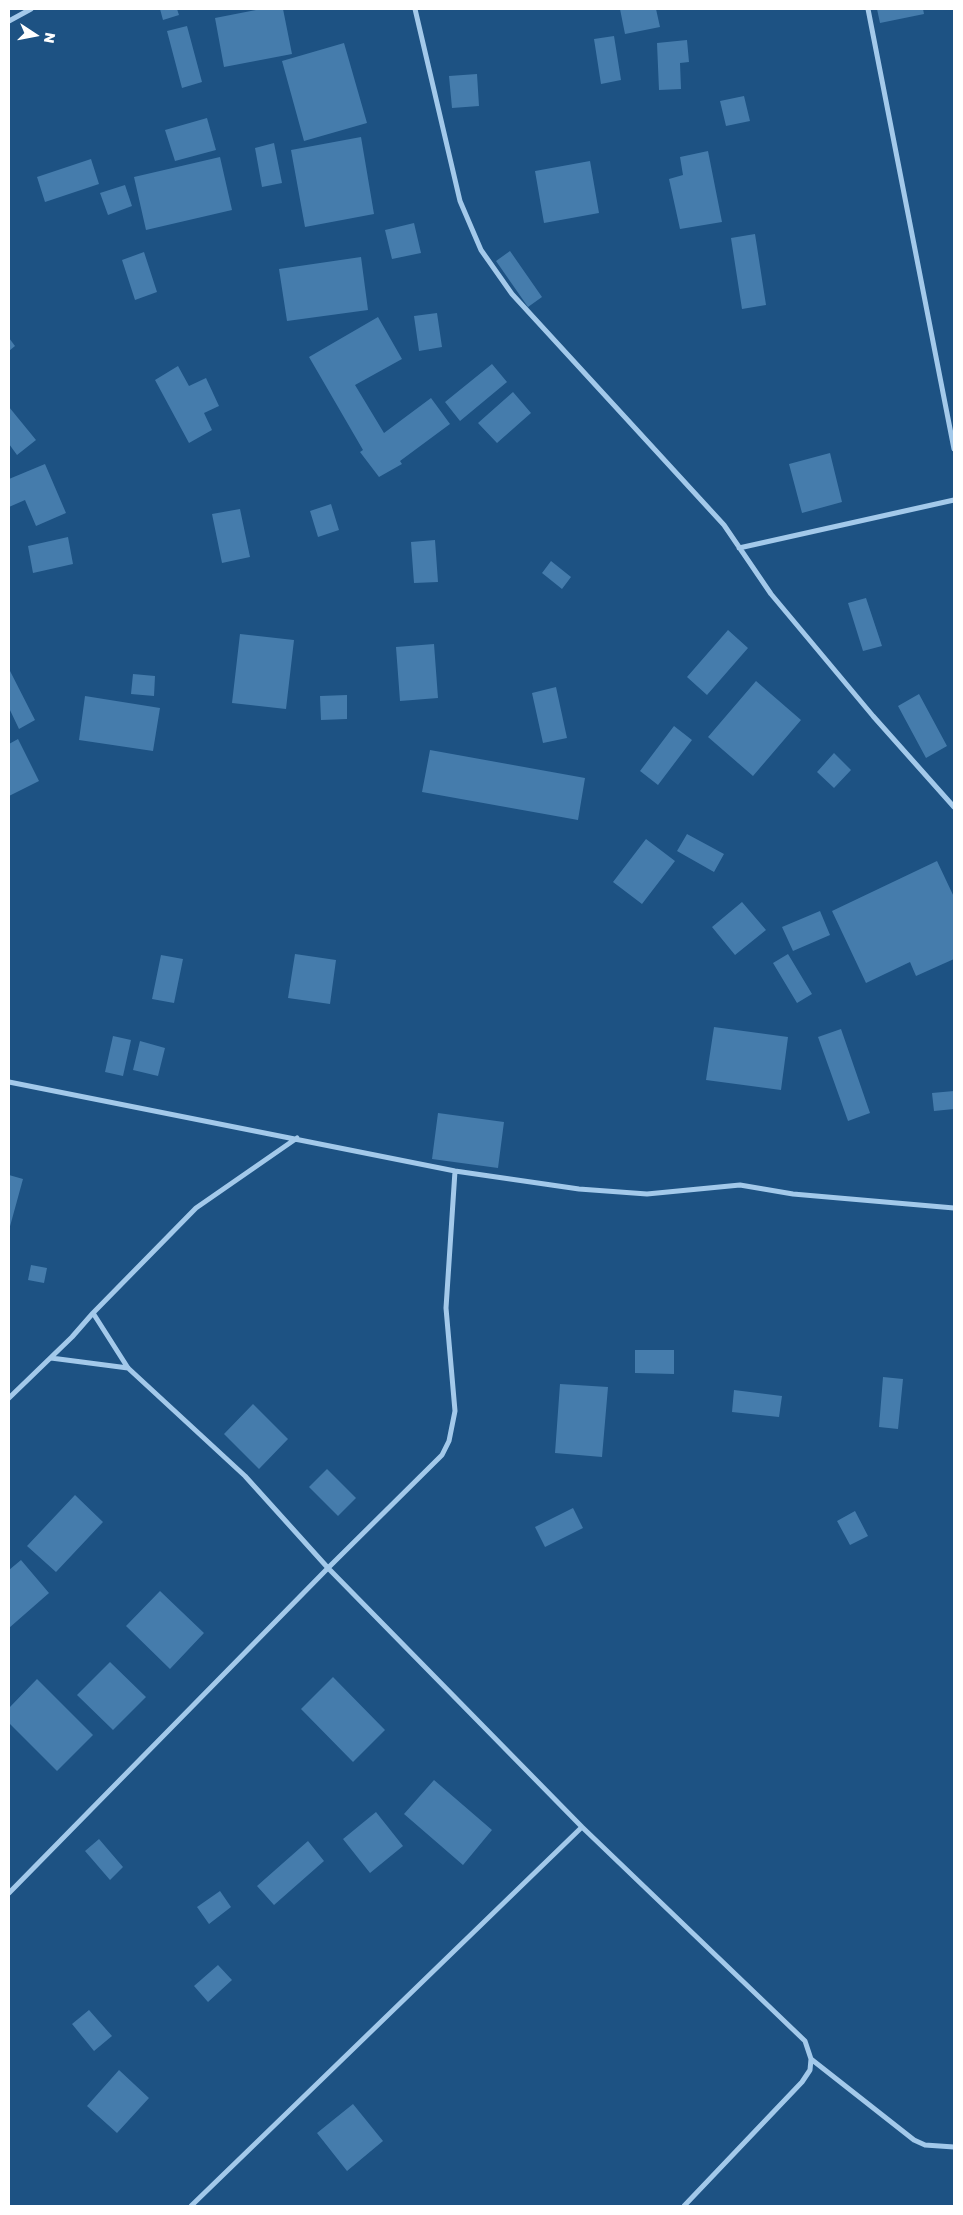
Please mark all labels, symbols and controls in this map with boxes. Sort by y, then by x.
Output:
north arrow [10,10,60,60]
text: N [41,31,60,45]

